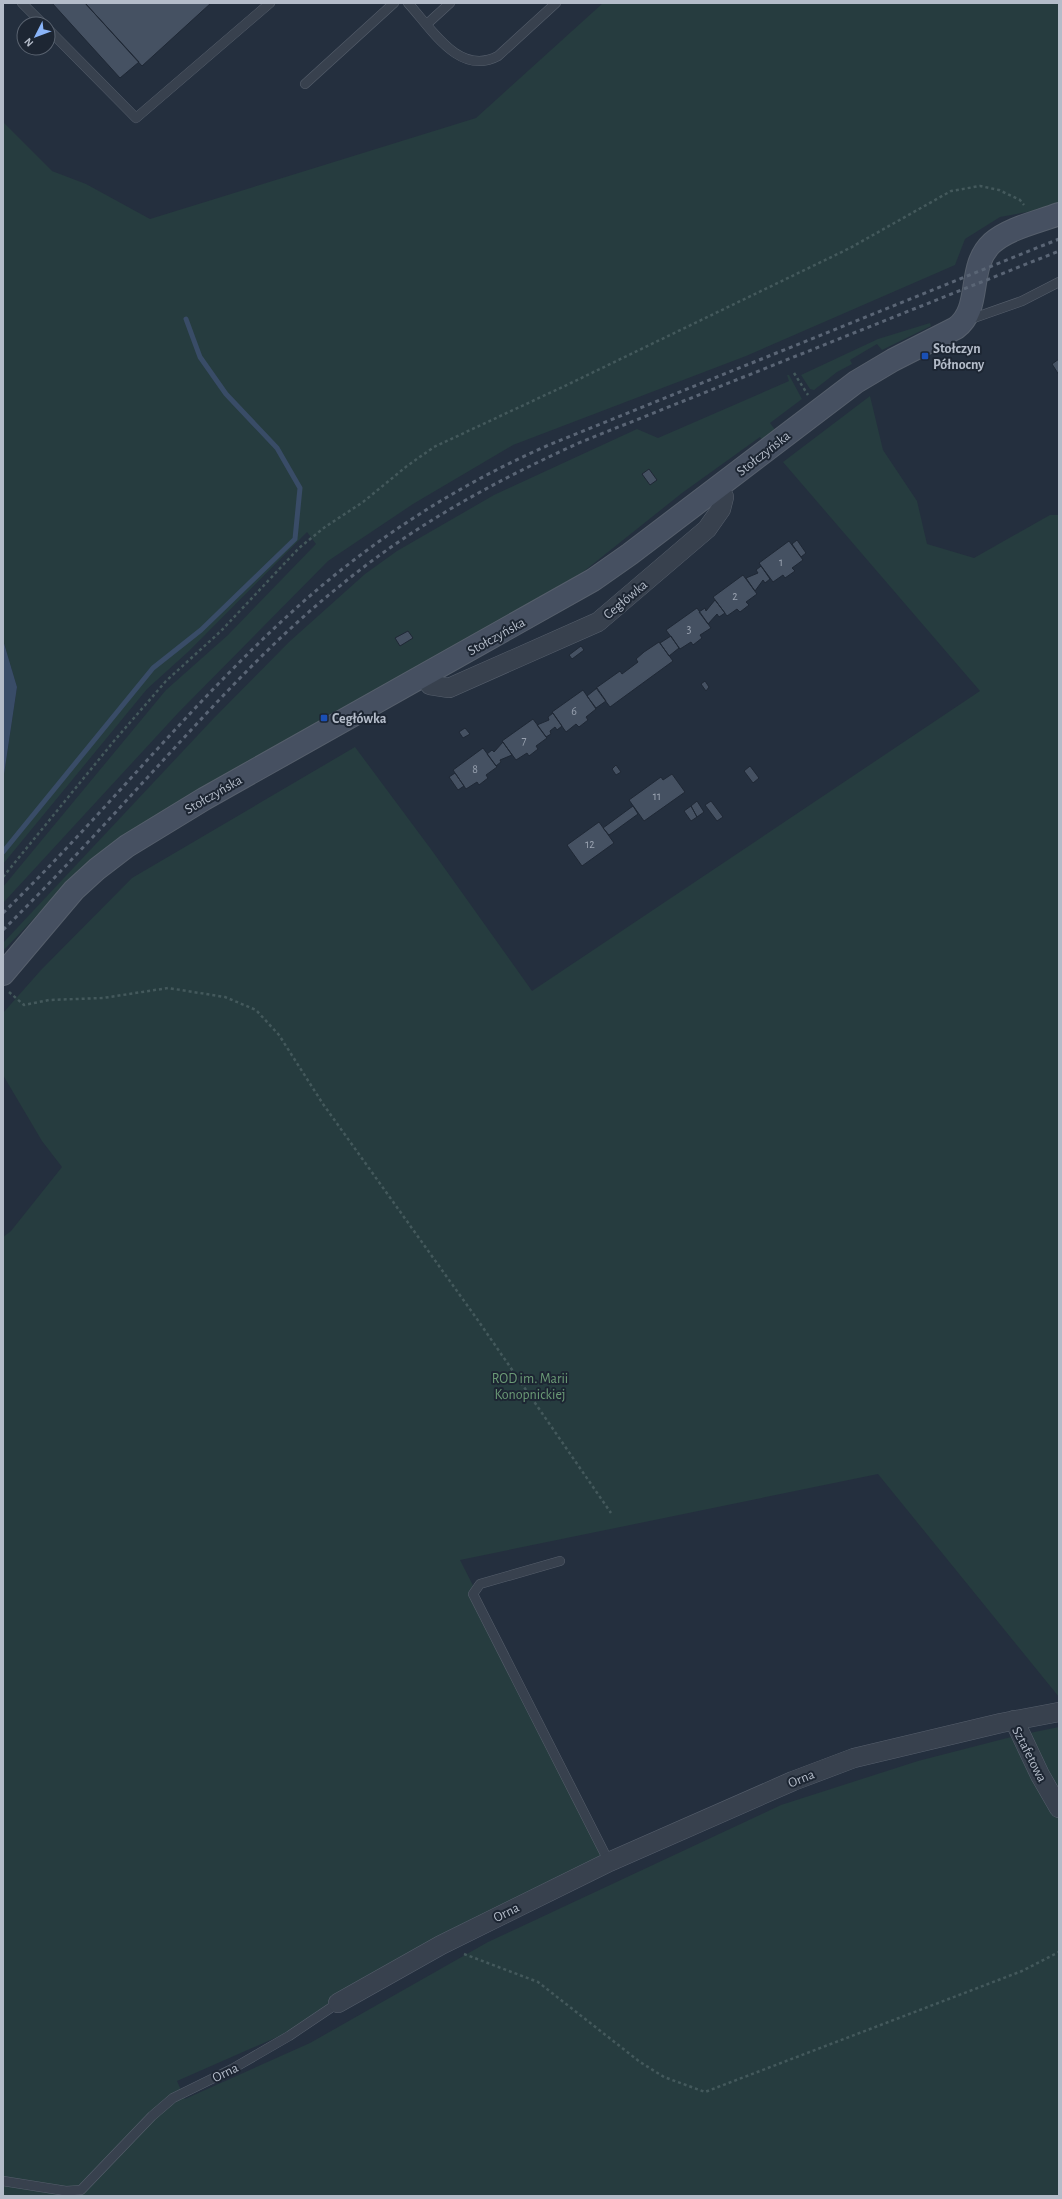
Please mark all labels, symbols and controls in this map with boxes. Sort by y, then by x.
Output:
north arrow [16,16,56,56]
text: N [22,36,36,49]
place label: Stołczyn Północny [933,342,985,372]
marker: Stołczyn Północny [920,351,930,361]
street label: Stołczyńska [734,428,793,479]
house number: 1 [779,556,783,568]
street label: Cegłówka [601,577,651,622]
house number: 2 [732,590,738,602]
street label: Stołczyńska [465,615,528,658]
house number: 3 [687,623,692,635]
house number: 6 [571,705,577,717]
place label: Cegłówka [332,712,387,726]
marker: Cegłówka [319,713,329,723]
house number: 7 [521,734,527,746]
house number: 8 [472,763,478,775]
street label: Stołczyńska [182,773,245,817]
house number: 11 [653,790,661,802]
house number: 12 [585,838,595,850]
park label: ROD im. Marii Konopnickiej [492,1372,568,1402]
street label: Sztafetowa [1009,1724,1049,1785]
street label: Orna [786,1767,817,1790]
street label: Orna [491,1900,522,1925]
street label: Orna [210,2060,241,2085]

